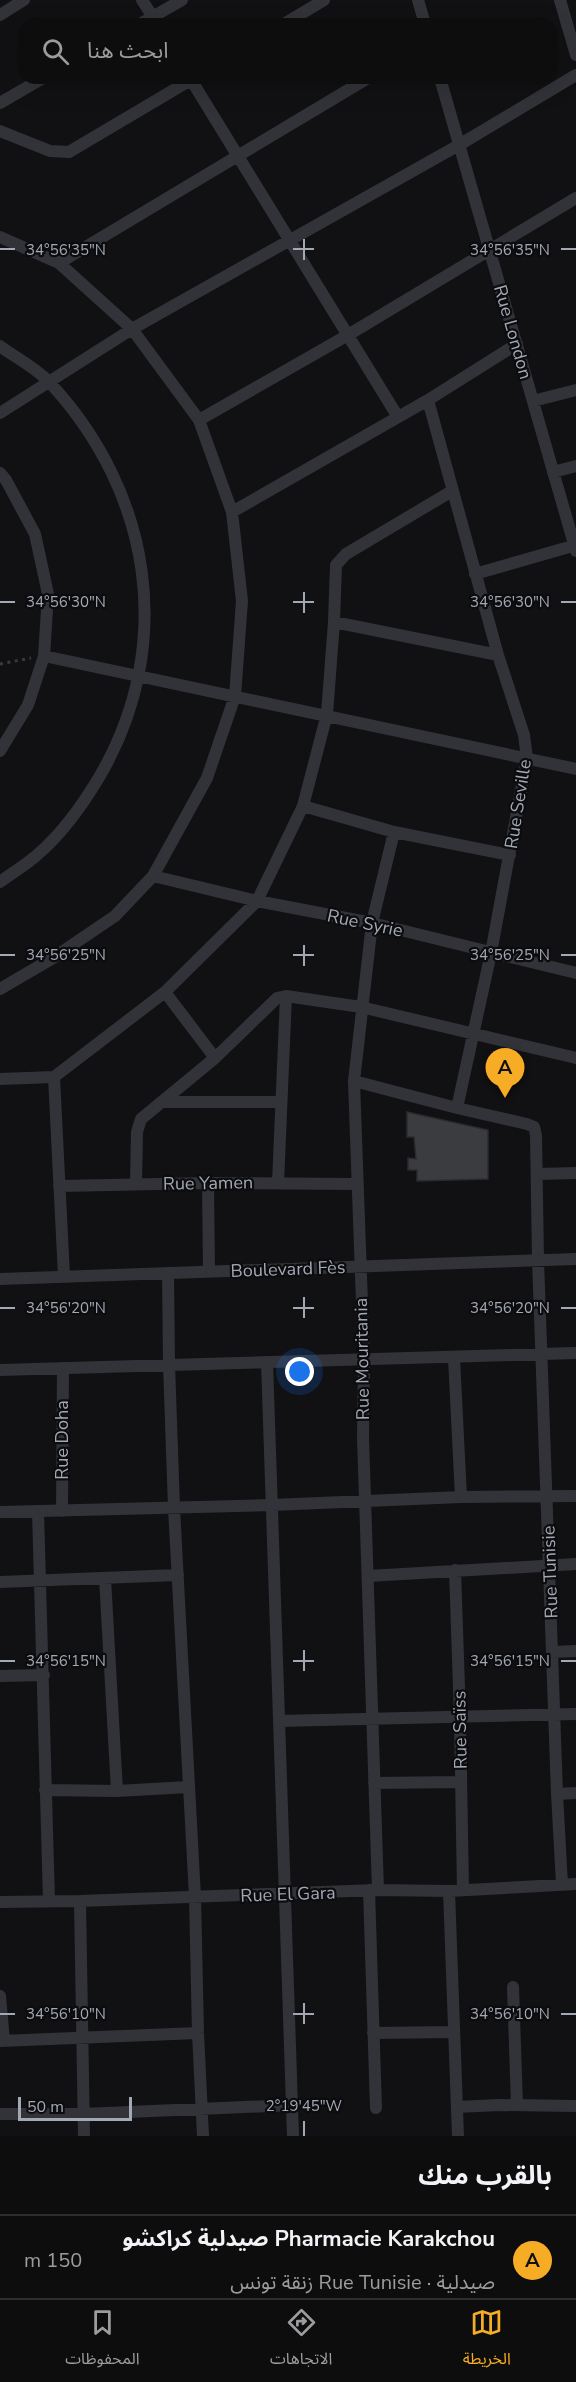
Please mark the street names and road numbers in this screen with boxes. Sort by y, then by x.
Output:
street label: Rue London [488,282,538,382]
street label: Rue Seville [499,757,537,851]
street label: Rue Syrie [325,903,405,943]
street label: Rue Yamen [163,1170,253,1196]
street label: Boulevard Fès [230,1255,346,1283]
street label: Rue Mouritania [349,1298,375,1420]
street label: Rue Doha [50,1400,74,1480]
street label: Rue Tunisie [536,1525,564,1619]
street label: Rue Saïss [447,1691,473,1769]
street label: Rue El Gara [240,1880,336,1908]

